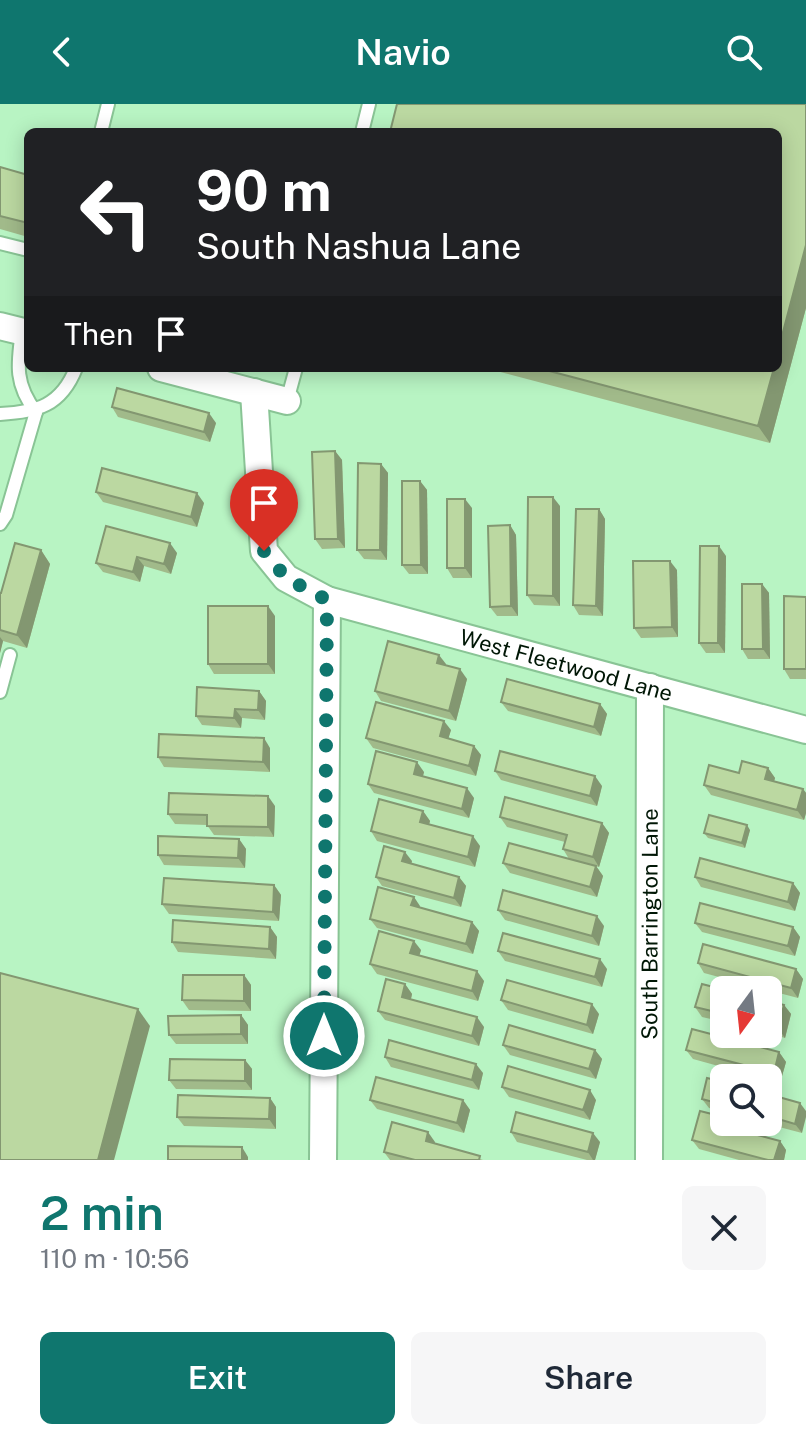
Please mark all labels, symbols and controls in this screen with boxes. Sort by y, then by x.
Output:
icon: back [40,30,84,74]
icon: search [722,30,766,74]
text: Navio [355,31,451,73]
text: 90 m [196,158,332,224]
icon: left [64,160,168,264]
text: South Nashua Lane [196,225,521,267]
icon: arrive [149,312,193,356]
text: Then [64,316,133,352]
pin [230,469,298,551]
icon: arrive [242,481,286,525]
street label: West Fleetwood Lane [457,624,676,706]
street label: South Barrington Lane [636,808,663,1040]
north arrow [710,976,782,1048]
map controls [710,976,782,1136]
position arrow [282,994,366,1078]
button: search [710,1064,782,1136]
text: 2 min [40,1184,164,1241]
button: close [682,1186,766,1270]
text: 110 m · 10:56 [40,1243,190,1274]
button: Exit [40,1332,395,1424]
button: Share [411,1332,766,1424]

